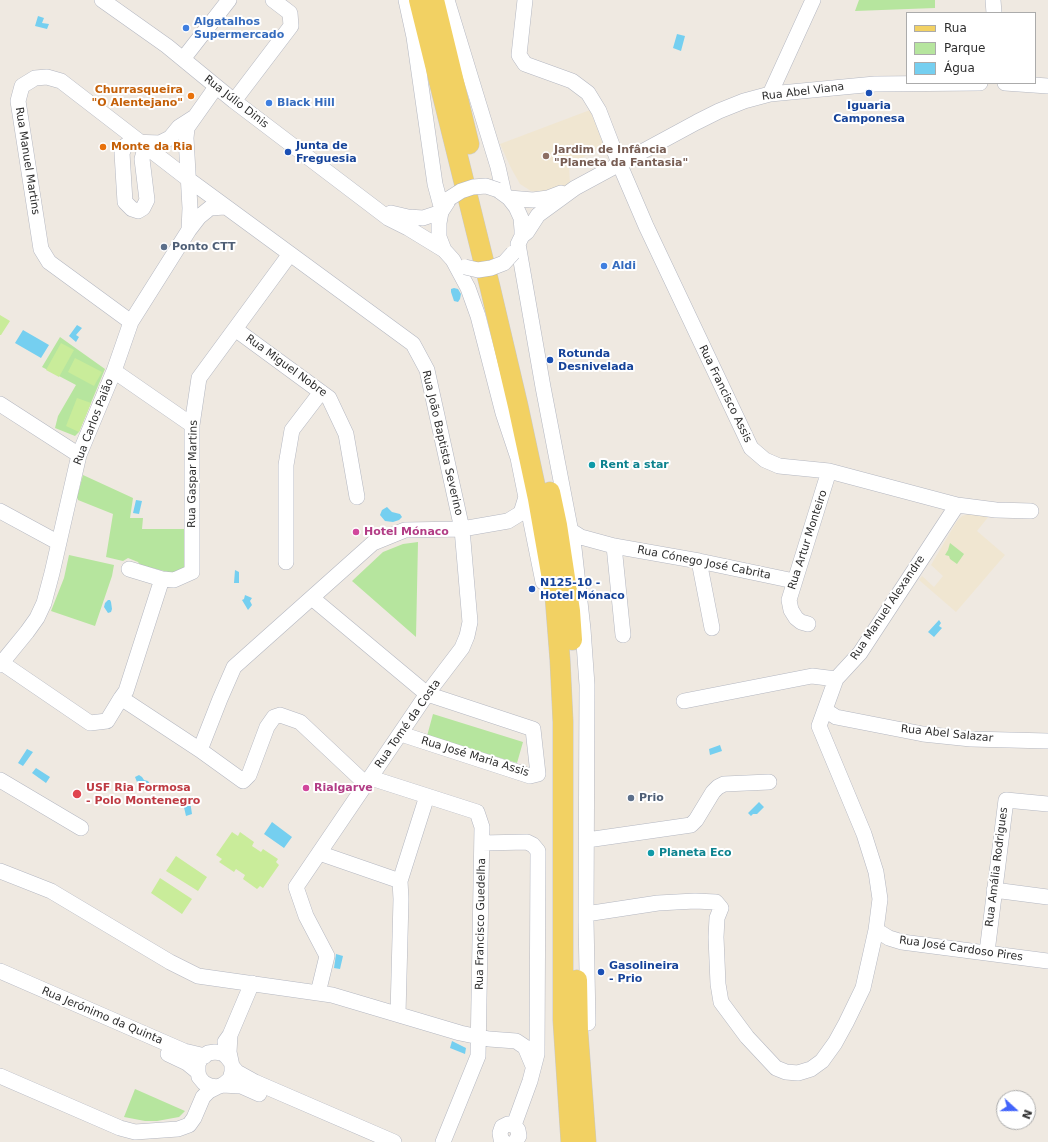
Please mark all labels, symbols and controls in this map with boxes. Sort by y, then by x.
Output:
legend [906,12,1036,84]
place label: Algatalhos Supermercado [194,15,284,41]
text: Rua [944,21,967,35]
marker: Algatalhos Supermercado [181,23,191,33]
text: Parque [944,41,985,55]
text: Água [944,61,975,75]
street label: Rua Júlio Dinis [201,73,271,131]
street label: Rua Abel Viana [761,80,845,104]
place label: Churrasqueira "O Alentejano" [91,83,183,109]
marker: Iguaria Camponesa [864,88,874,98]
marker: Churrasqueira "O Alentejano" [186,91,196,101]
place label: Black Hill [277,96,335,110]
marker: Black Hill [264,98,274,108]
place label: Iguaria Camponesa [833,99,905,125]
street label: Rua Manuel Martins [12,106,42,216]
place label: Junta de Freguesia [296,139,357,165]
place label: Monte da Ria [111,140,193,154]
marker: Monte da Ria [98,142,108,152]
place label: Jardim de Infância "Planeta da Fantasia" [554,143,688,169]
marker: Junta de Freguesia [283,147,293,157]
marker: Jardim de Infância "Planeta da Fantasia" [541,151,551,161]
place label: Ponto CTT [172,240,235,254]
marker: Ponto CTT [159,242,169,252]
place label: Aldi [612,259,636,273]
marker: Aldi [599,261,609,271]
street label: Rua Miguel Nobre [243,332,329,400]
street label: Rua Francisco Assis [696,343,754,445]
place label: Rotunda Desnivelada [558,347,634,373]
marker: Rotunda Desnivelada [545,355,555,365]
street label: Rua João Baptista Severino [419,369,465,517]
street label: Rua Carlos Paião [71,377,117,467]
street label: Rua Gaspar Martins [185,420,201,528]
place label: Rent a star [600,458,669,472]
marker: Rent a star [587,460,597,470]
street label: Rua Artur Monteiro [786,488,830,592]
place label: Hotel Mónaco [364,525,449,539]
marker: Hotel Mónaco [351,527,361,537]
street label: Rua Cónego José Cabrita [636,544,772,582]
street label: Rua Manuel Alexandre [848,553,928,663]
place label: N125-10 - Hotel Mónaco [540,576,625,602]
marker: N125-10 - Hotel Mónaco [527,584,537,594]
street label: Rua Tomé da Costa [372,677,444,771]
street label: Rua Abel Salazar [900,723,994,745]
street label: Rua José Maria Assis [419,734,531,780]
place label: USF Ria Formosa - Polo Montenegro [86,781,200,807]
place label: Rialgarve [314,781,373,795]
marker: Rialgarve [301,783,311,793]
marker: USF Ria Formosa - Polo Montenegro [71,788,83,800]
place label: Prio [639,791,664,805]
marker: Prio [626,793,636,803]
street label: Rua Amália Rodrigues [983,806,1011,928]
place label: Planeta Eco [659,846,732,860]
marker: Planeta Eco [646,848,656,858]
street label: Rua Francisco Guedelha [473,858,489,990]
street label: Rua José Cardoso Pires [898,934,1024,964]
place label: Gasolineira - Prio [609,959,679,985]
marker: Gasolineira - Prio [596,967,606,977]
street label: Rua Jerónimo da Quinta [39,984,165,1048]
north arrow [996,1090,1036,1130]
text: N [1019,1107,1034,1121]

